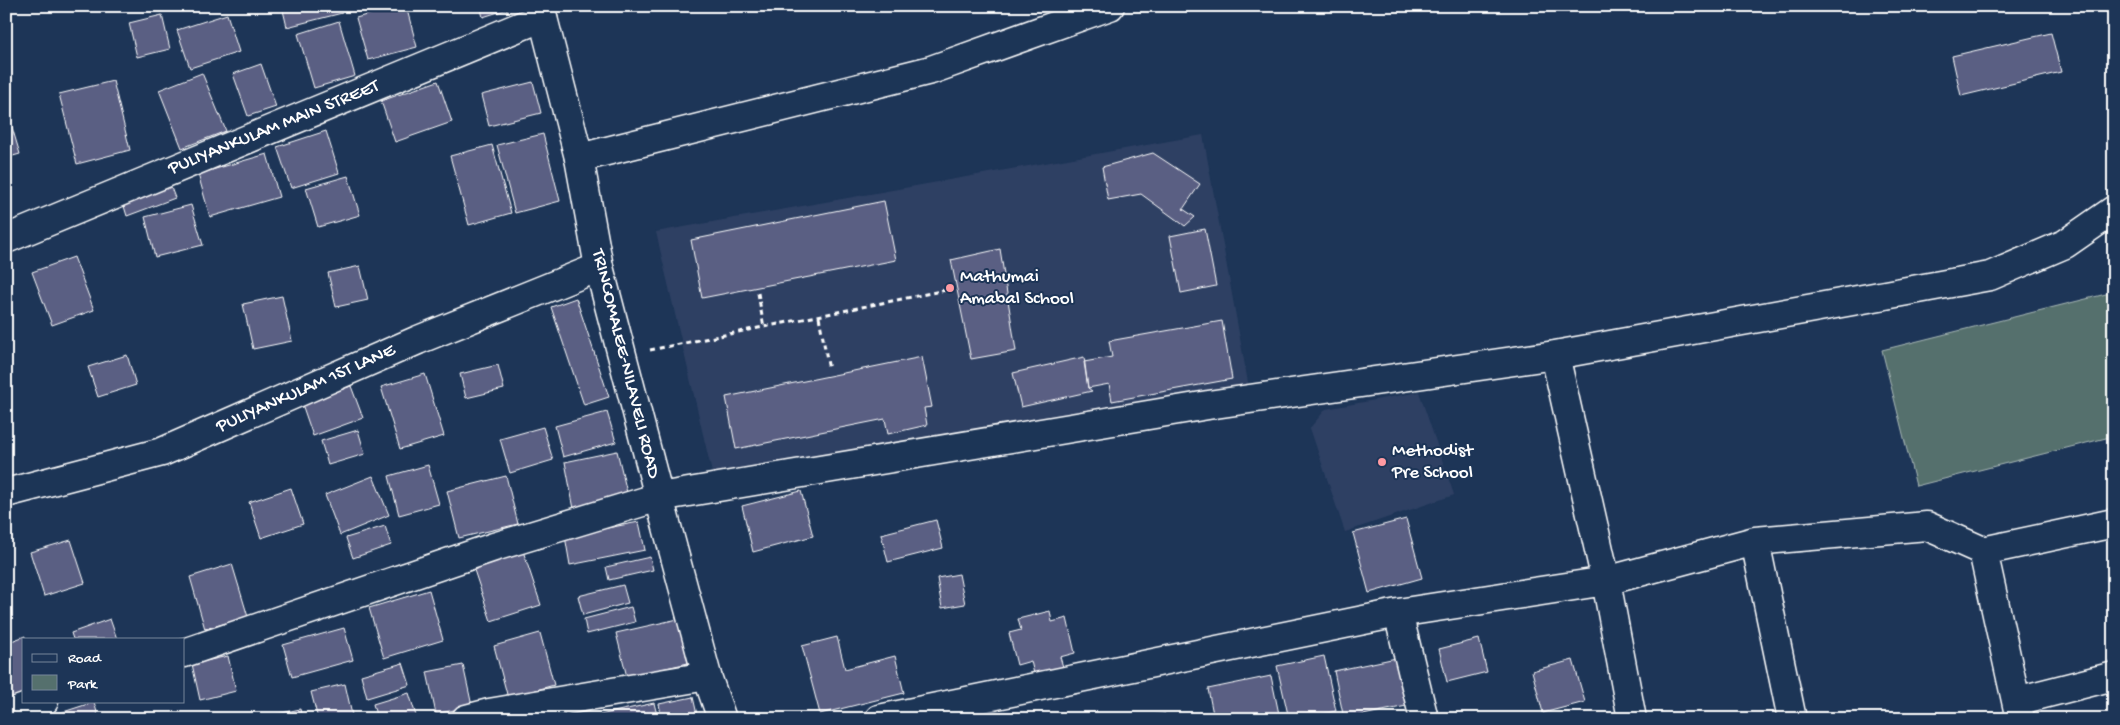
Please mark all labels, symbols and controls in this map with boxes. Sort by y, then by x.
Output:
street label: PULIYANKULAM MAIN STREET [164,75,384,181]
street label: TRINCOMALEE-NILAVELI ROAD [585,246,665,482]
place label: Mathumai Amabal School [960,266,1074,311]
marker: Mathumai Amabal School [944,282,956,294]
street label: PULIYANKULAM 1ST LANE [212,339,400,439]
place label: Methodist Pre School [1391,440,1475,485]
marker: Methodist Pre School [1376,456,1388,468]
legend [22,638,185,702]
text: Road [68,650,102,668]
text: Park [67,676,98,694]

